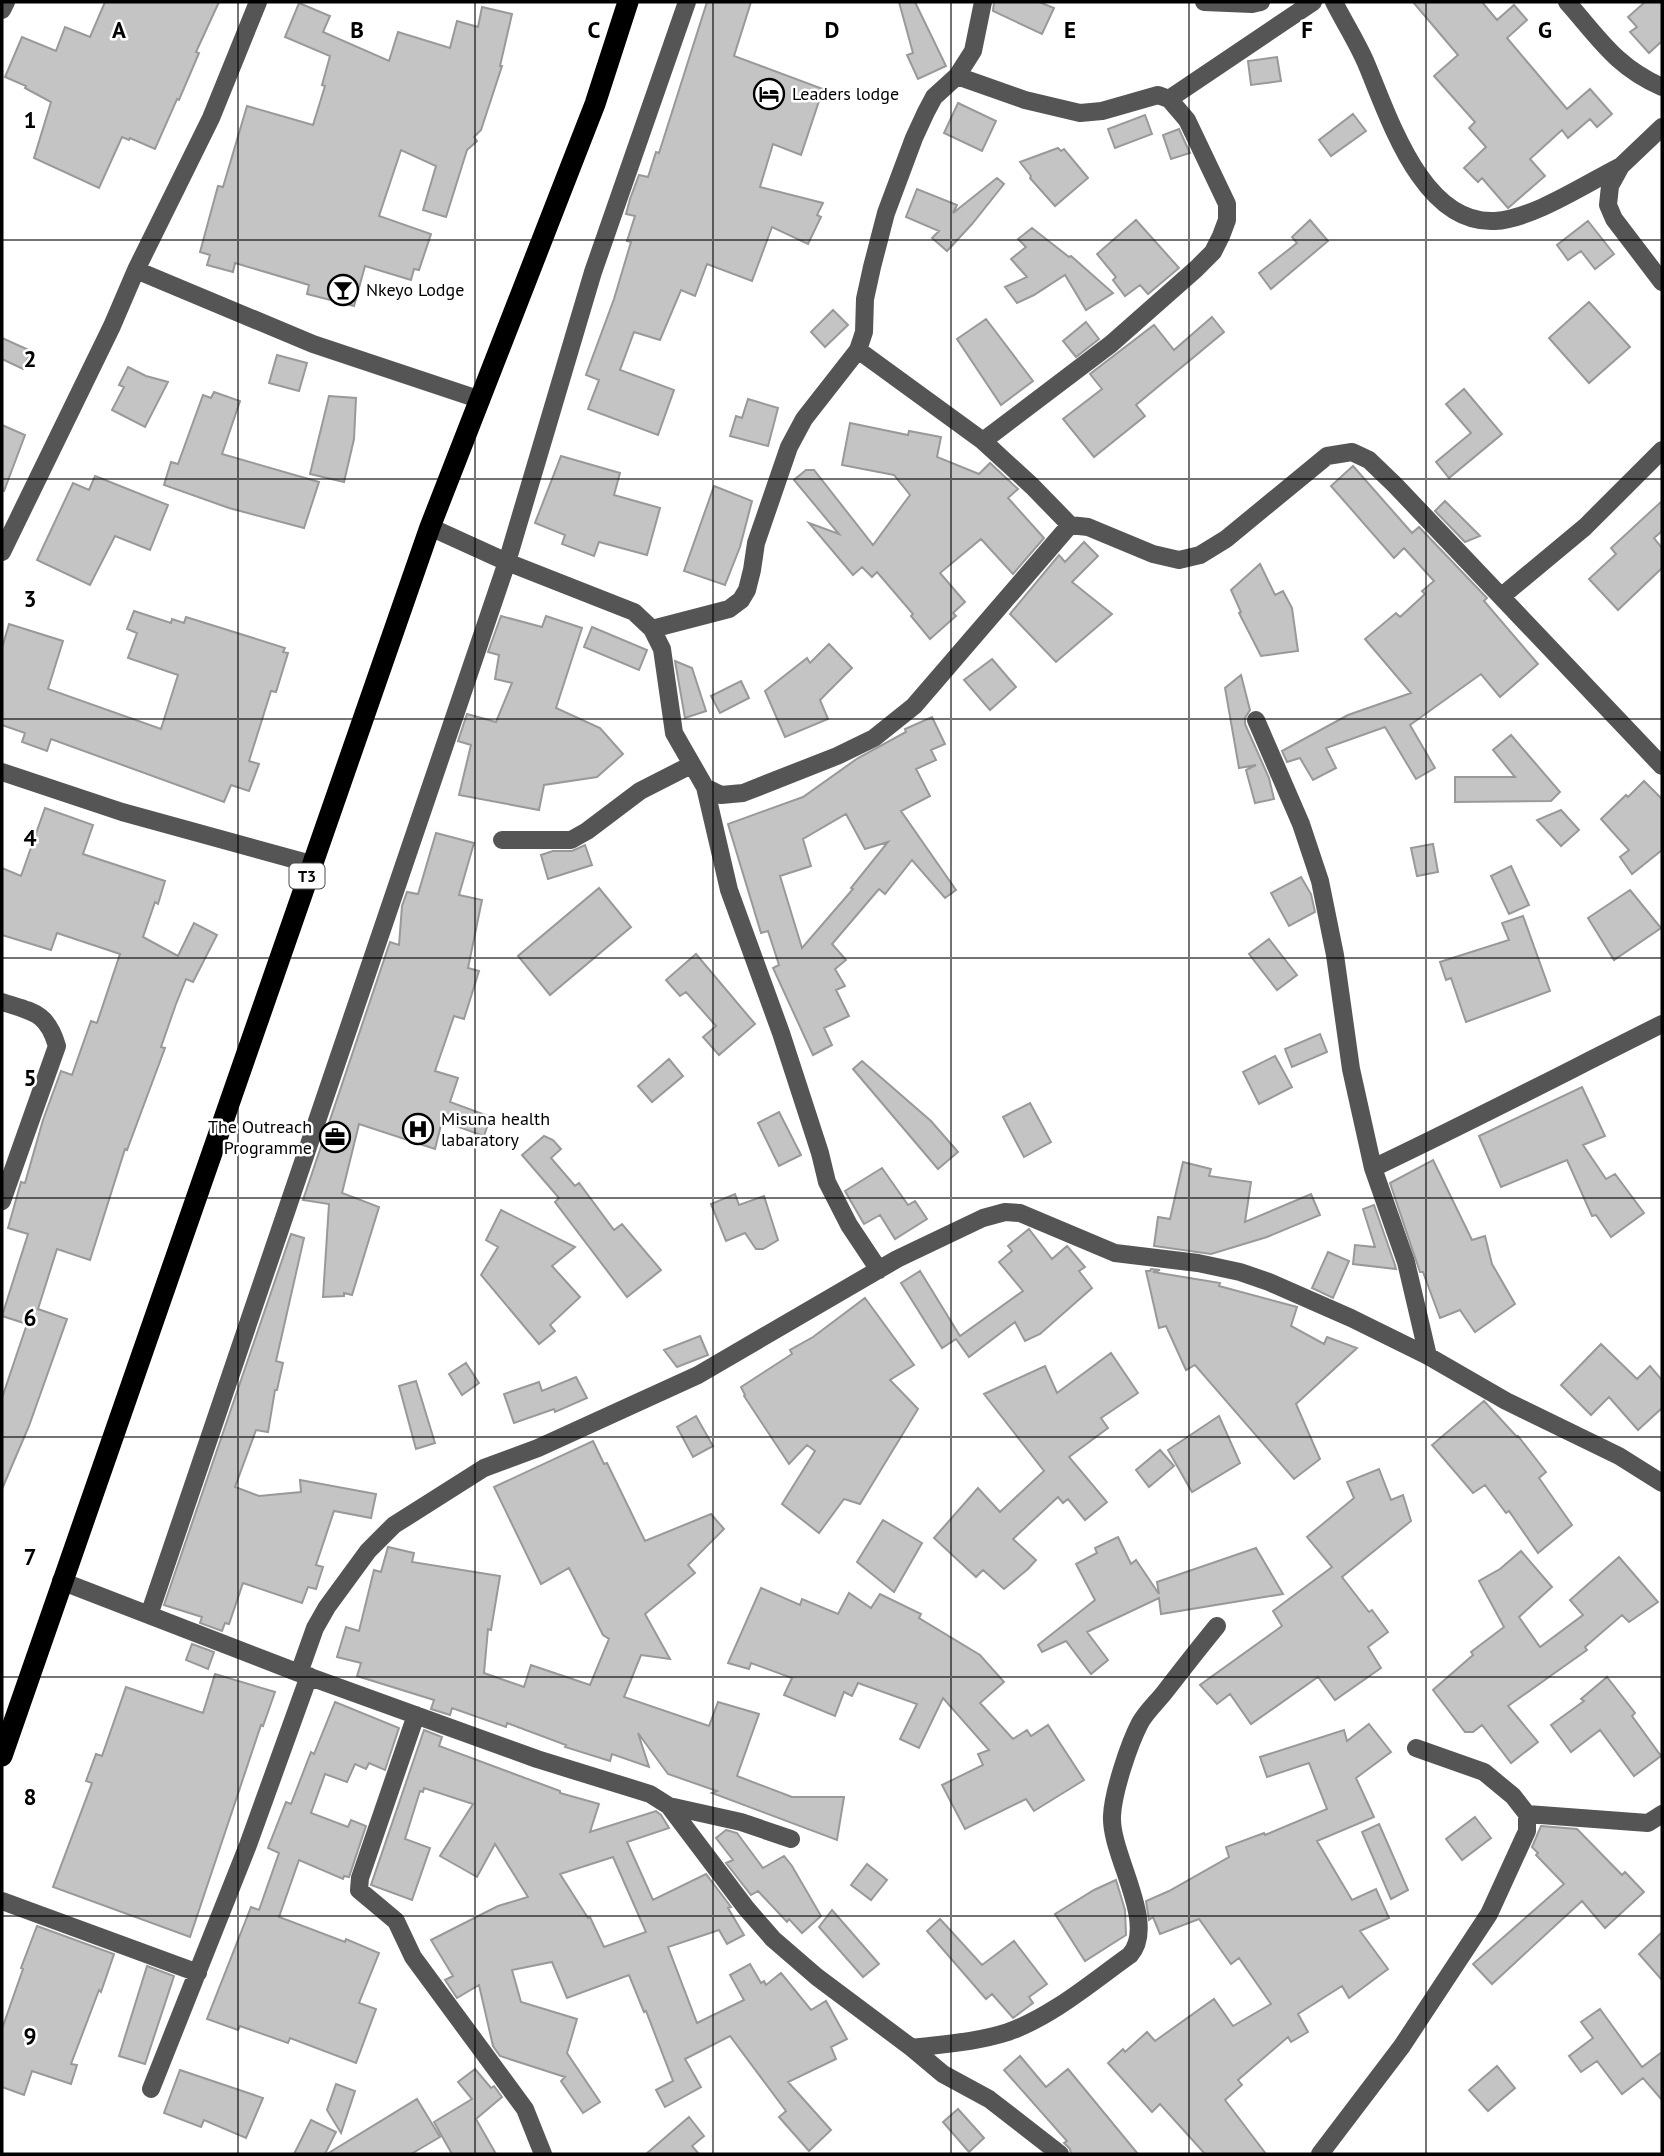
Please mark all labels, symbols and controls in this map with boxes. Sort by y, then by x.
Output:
text: A [112,15,126,44]
text: B [350,15,364,44]
text: C [588,15,601,44]
text: D [825,15,839,44]
text: E [1064,15,1076,44]
text: F [1301,15,1313,44]
text: G [1538,15,1552,44]
hotel icon: Leaders lodge [752,77,786,111]
place label: Leaders lodge [792,82,899,105]
text: 1 [23,105,37,134]
bar icon: Nkeyo Lodge [326,273,360,307]
place label: Nkeyo Lodge [366,278,464,301]
text: 2 [23,344,37,373]
text: 3 [23,584,37,613]
text: 4 [23,823,37,852]
road number: T3 [290,863,324,888]
text: 5 [23,1063,37,1092]
place label: Misuna health labaratory [441,1107,550,1151]
hospital icon: Misuna health labaratory [401,1112,435,1146]
place label: The Outreach Programme [208,1115,312,1159]
office icon: The Outreach Programme [318,1120,352,1154]
text: 6 [23,1303,37,1332]
text: 7 [23,1542,37,1571]
text: 8 [23,1782,37,1811]
text: 9 [23,2021,37,2050]

